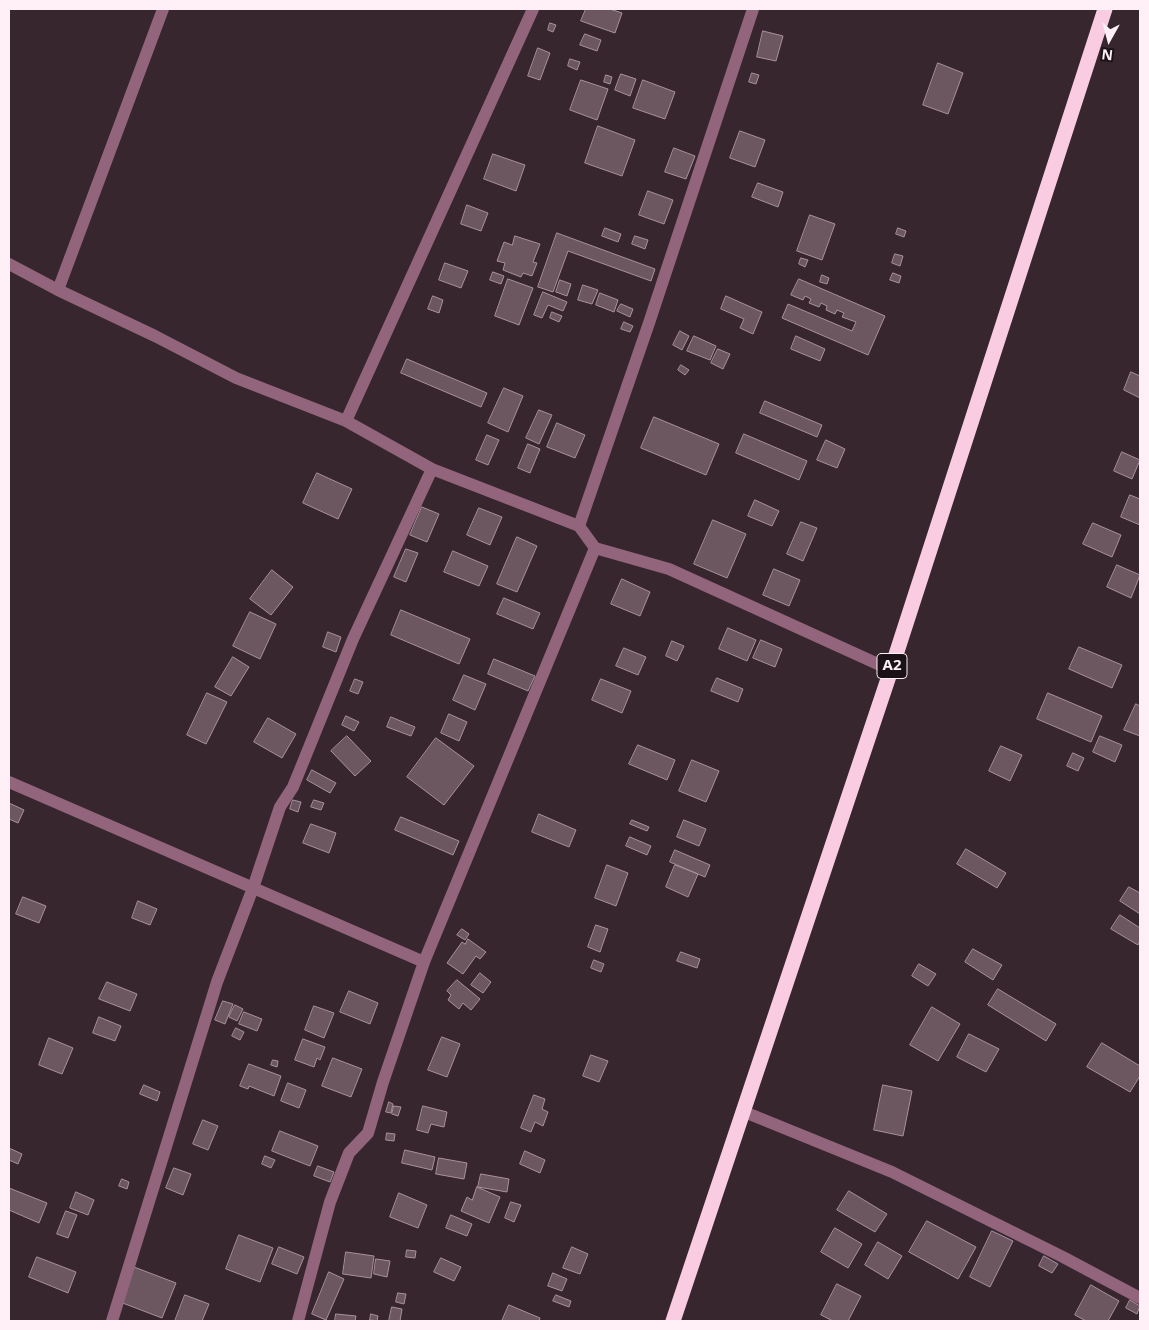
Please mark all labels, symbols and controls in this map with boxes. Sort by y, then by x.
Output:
north arrow [1084,15,1134,65]
text: N [1100,45,1114,66]
road number: A2 [877,654,907,678]

